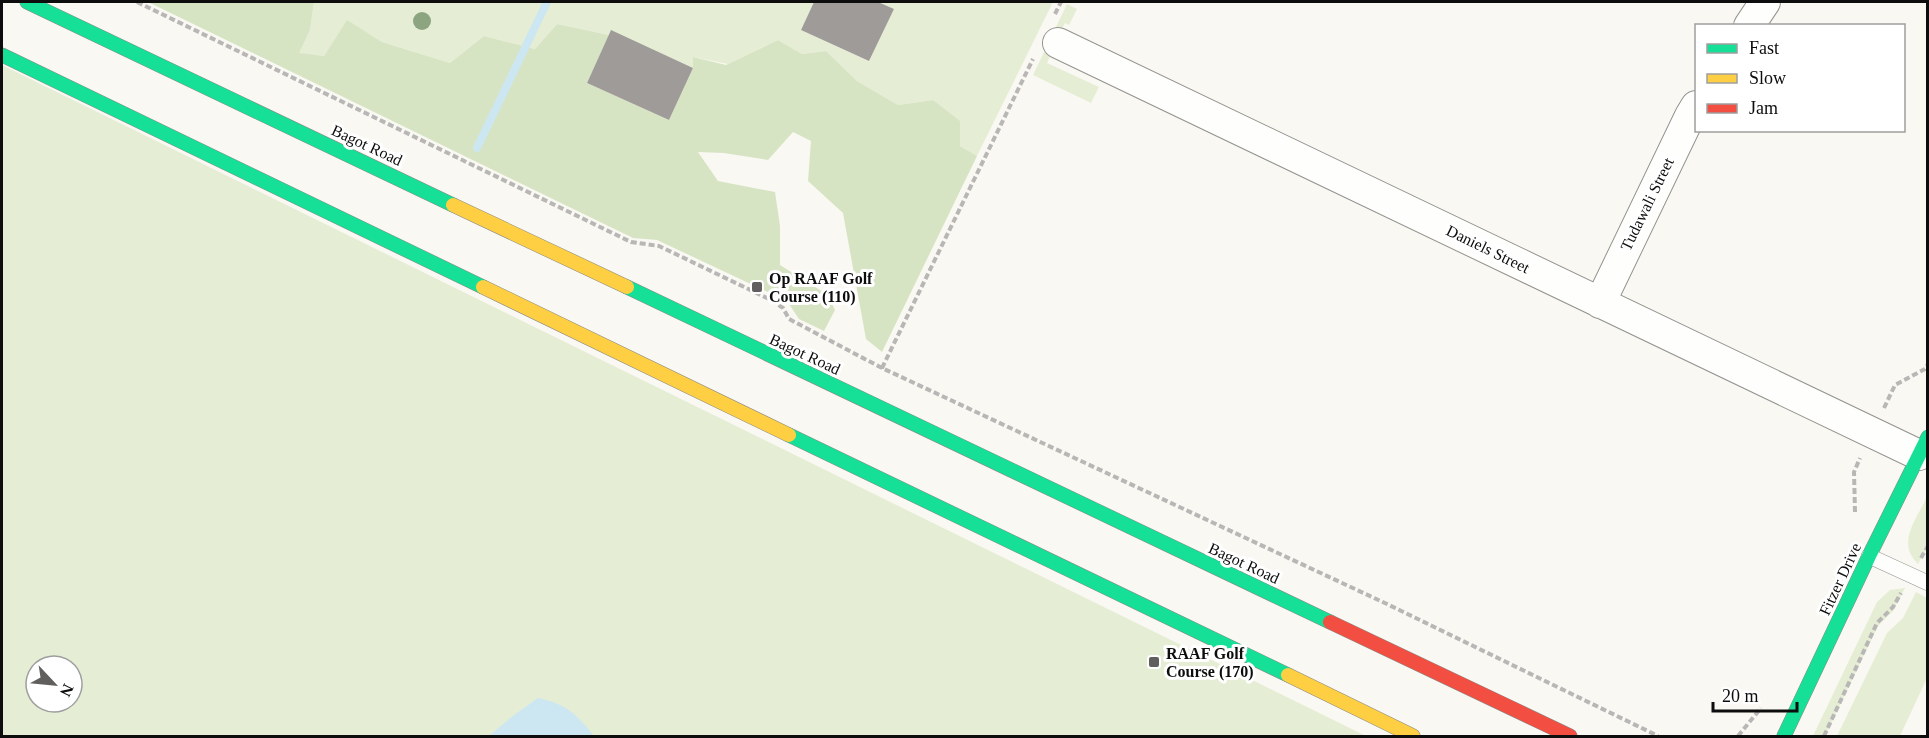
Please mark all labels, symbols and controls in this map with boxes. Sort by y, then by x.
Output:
legend [1695,24,1905,132]
text: Fast [1749,38,1779,58]
text: Slow [1749,68,1786,88]
text: Jam [1749,98,1778,118]
street label: Bagot Road [329,121,405,170]
street label: Tudawali Street [1617,154,1677,253]
street label: Daniels Street [1444,222,1533,277]
place label: Op RAAF Golf Course (110) [769,270,873,306]
marker: Op RAAF Golf Course (110) [750,280,764,294]
street label: Bagot Road [767,330,843,379]
street label: Bagot Road [1206,539,1282,588]
street label: Fitzer Drive [1816,540,1864,618]
place label: RAAF Golf Course (170) [1166,645,1254,681]
north arrow [24,654,84,714]
marker: RAAF Golf Course (170) [1147,655,1161,669]
scale bar [1713,675,1797,713]
text: N [57,681,77,700]
text: 20 m [1722,686,1759,706]

